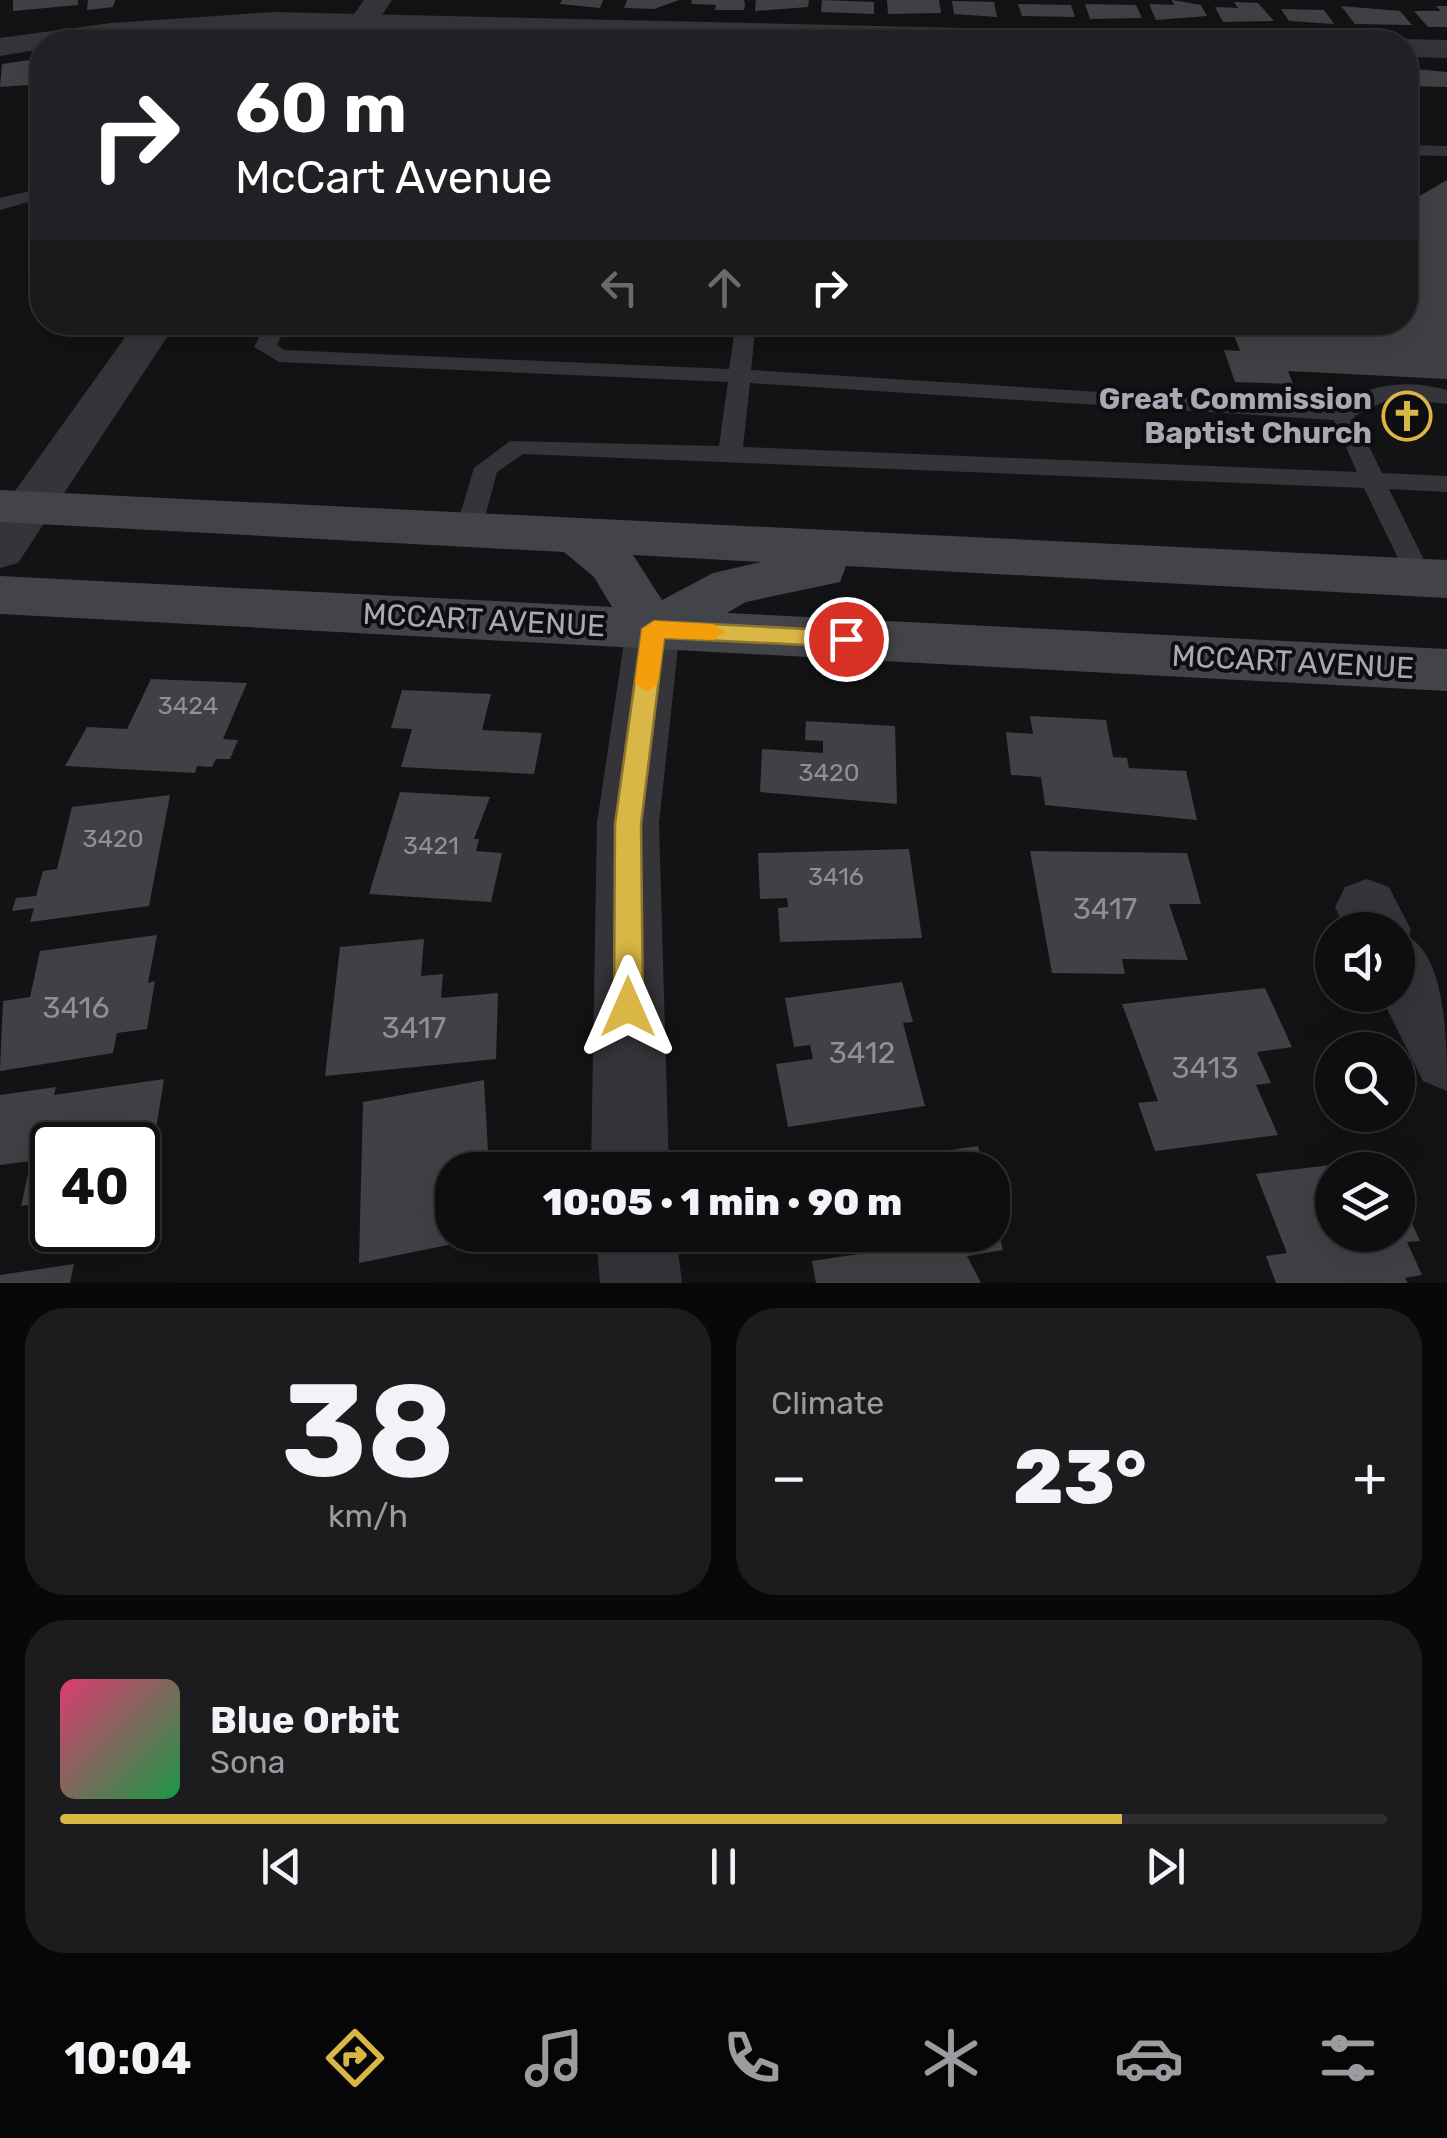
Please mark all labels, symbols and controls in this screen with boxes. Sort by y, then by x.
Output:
text: 60 m [235,67,407,150]
icon: right [70,70,200,200]
text: McCart Avenue [235,151,553,204]
icon: left [592,260,647,315]
icon: ahead [697,260,752,315]
icon: right [802,260,857,315]
place label: Great Commission Baptist Church [1099,381,1372,451]
church icon: Great Commission Baptist Church [1381,390,1433,442]
street label: MCCART AVENUE [362,596,606,644]
pin [804,597,889,682]
icon: arrive [819,612,874,667]
street label: MCCART AVENUE [1171,638,1415,686]
house number: 3424 [158,691,218,720]
house number: 3420 [798,758,860,787]
house number: 3420 [82,824,144,853]
house number: 3421 [403,831,459,860]
house number: 3416 [808,862,864,891]
house number: 3417 [1073,891,1137,927]
map controls [1315,912,1415,1252]
button: sound [1315,912,1415,1012]
position arrow [576,955,680,1059]
house number: 3416 [43,990,110,1026]
house number: 3417 [382,1010,446,1046]
button: search [1315,1032,1415,1132]
house number: 3412 [829,1035,895,1071]
house number: 3413 [1172,1050,1238,1086]
speed limit sign: 40 [30,1122,160,1252]
button: layers [1315,1152,1415,1252]
text: 10:05 · 1 min · 90 m [543,1179,902,1225]
text: 38 [281,1354,455,1509]
text: Climate [771,1384,884,1422]
text: 23° [1013,1433,1147,1522]
text: − [771,1445,807,1510]
text: + [1353,1445,1387,1510]
text: km/h [328,1497,408,1535]
text: Blue Orbit [210,1697,400,1743]
text: Sona [210,1743,285,1781]
icon: previous [254,1839,309,1894]
icon: pause [696,1839,751,1894]
icon: next [1138,1839,1193,1894]
icon: directions [320,2023,390,2093]
icon: music [519,2023,589,2093]
icon: phone [717,2023,787,2093]
icon: climate [916,2023,986,2093]
icon: car [1114,2023,1184,2093]
icon: filters [1313,2023,1383,2093]
text: 10:04 [64,2032,192,2085]

